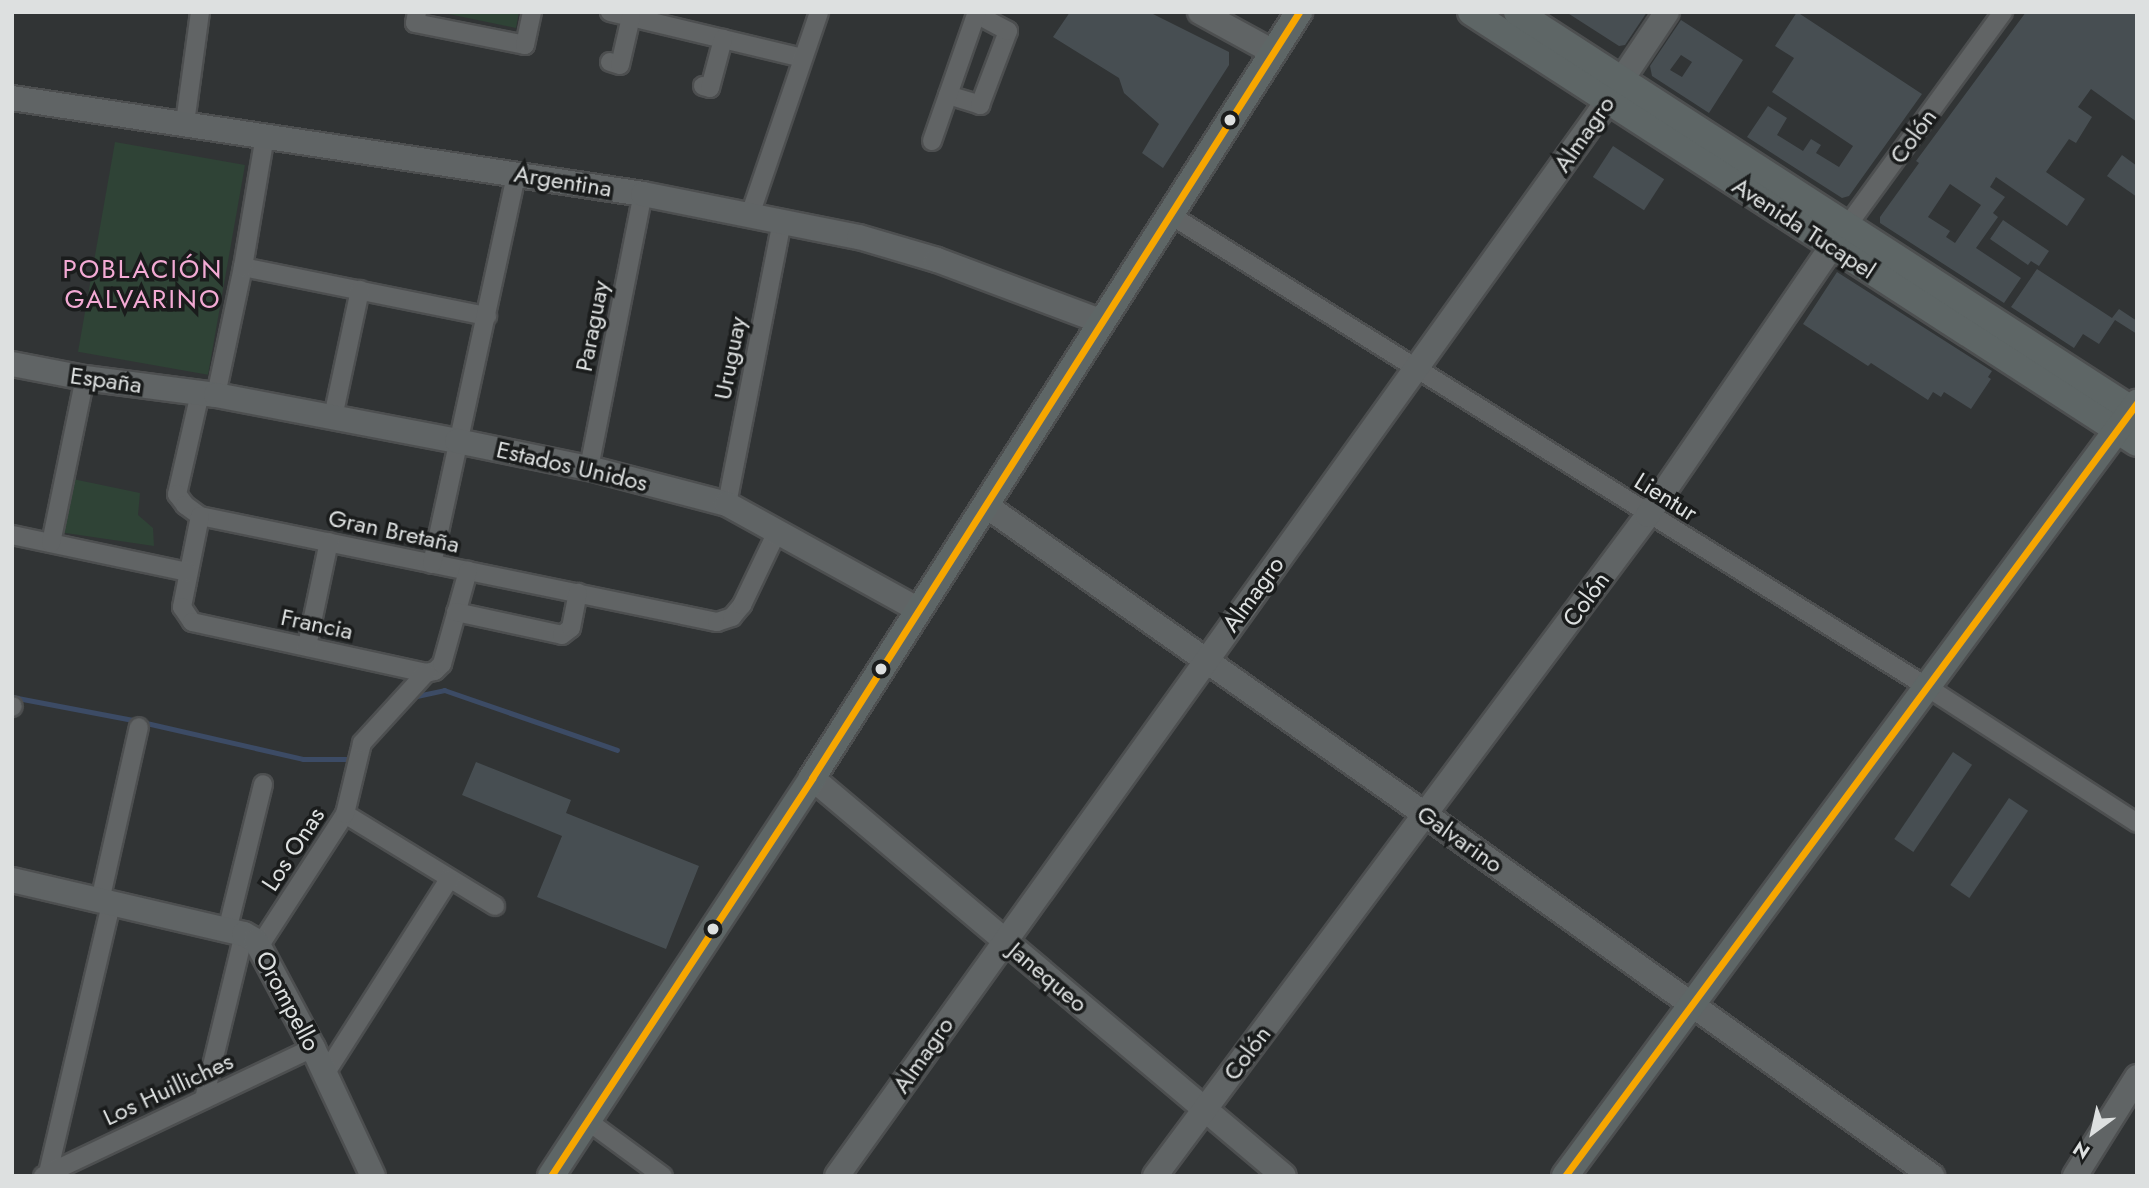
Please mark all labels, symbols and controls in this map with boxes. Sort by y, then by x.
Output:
street label: Almagro [1547,90,1621,178]
street label: Colón [1883,103,1943,169]
unlabelled marker [1223,113,1237,127]
street label: Argentina [512,159,614,203]
street label: Avenida Tucapel [1727,171,1881,285]
district label: POBLACIÓN GALVARINO [64,254,222,316]
street label: Paraguay [569,278,615,374]
street label: Uruguay [708,314,752,402]
street label: España [68,361,144,399]
street label: Estados Unidos [494,435,650,497]
street label: Lientur [1629,467,1703,527]
street label: Gran Bretaña [326,503,462,559]
street label: Almagro [1216,551,1290,637]
street label: Colón [1556,566,1616,632]
street label: Francia [278,602,356,646]
unlabelled marker [874,662,888,676]
street label: Galvarino [1412,799,1508,879]
street label: Los Onas [255,802,331,896]
unlabelled marker [706,922,720,936]
street label: Janequeo [1003,936,1093,1018]
street label: Orompello [250,946,326,1056]
street label: Almagro [886,1011,960,1099]
street label: Colón [1217,1020,1277,1086]
street label: Los Huilliches [98,1046,238,1132]
north arrow [2058,1097,2128,1167]
text: N [2068,1135,2095,1165]

